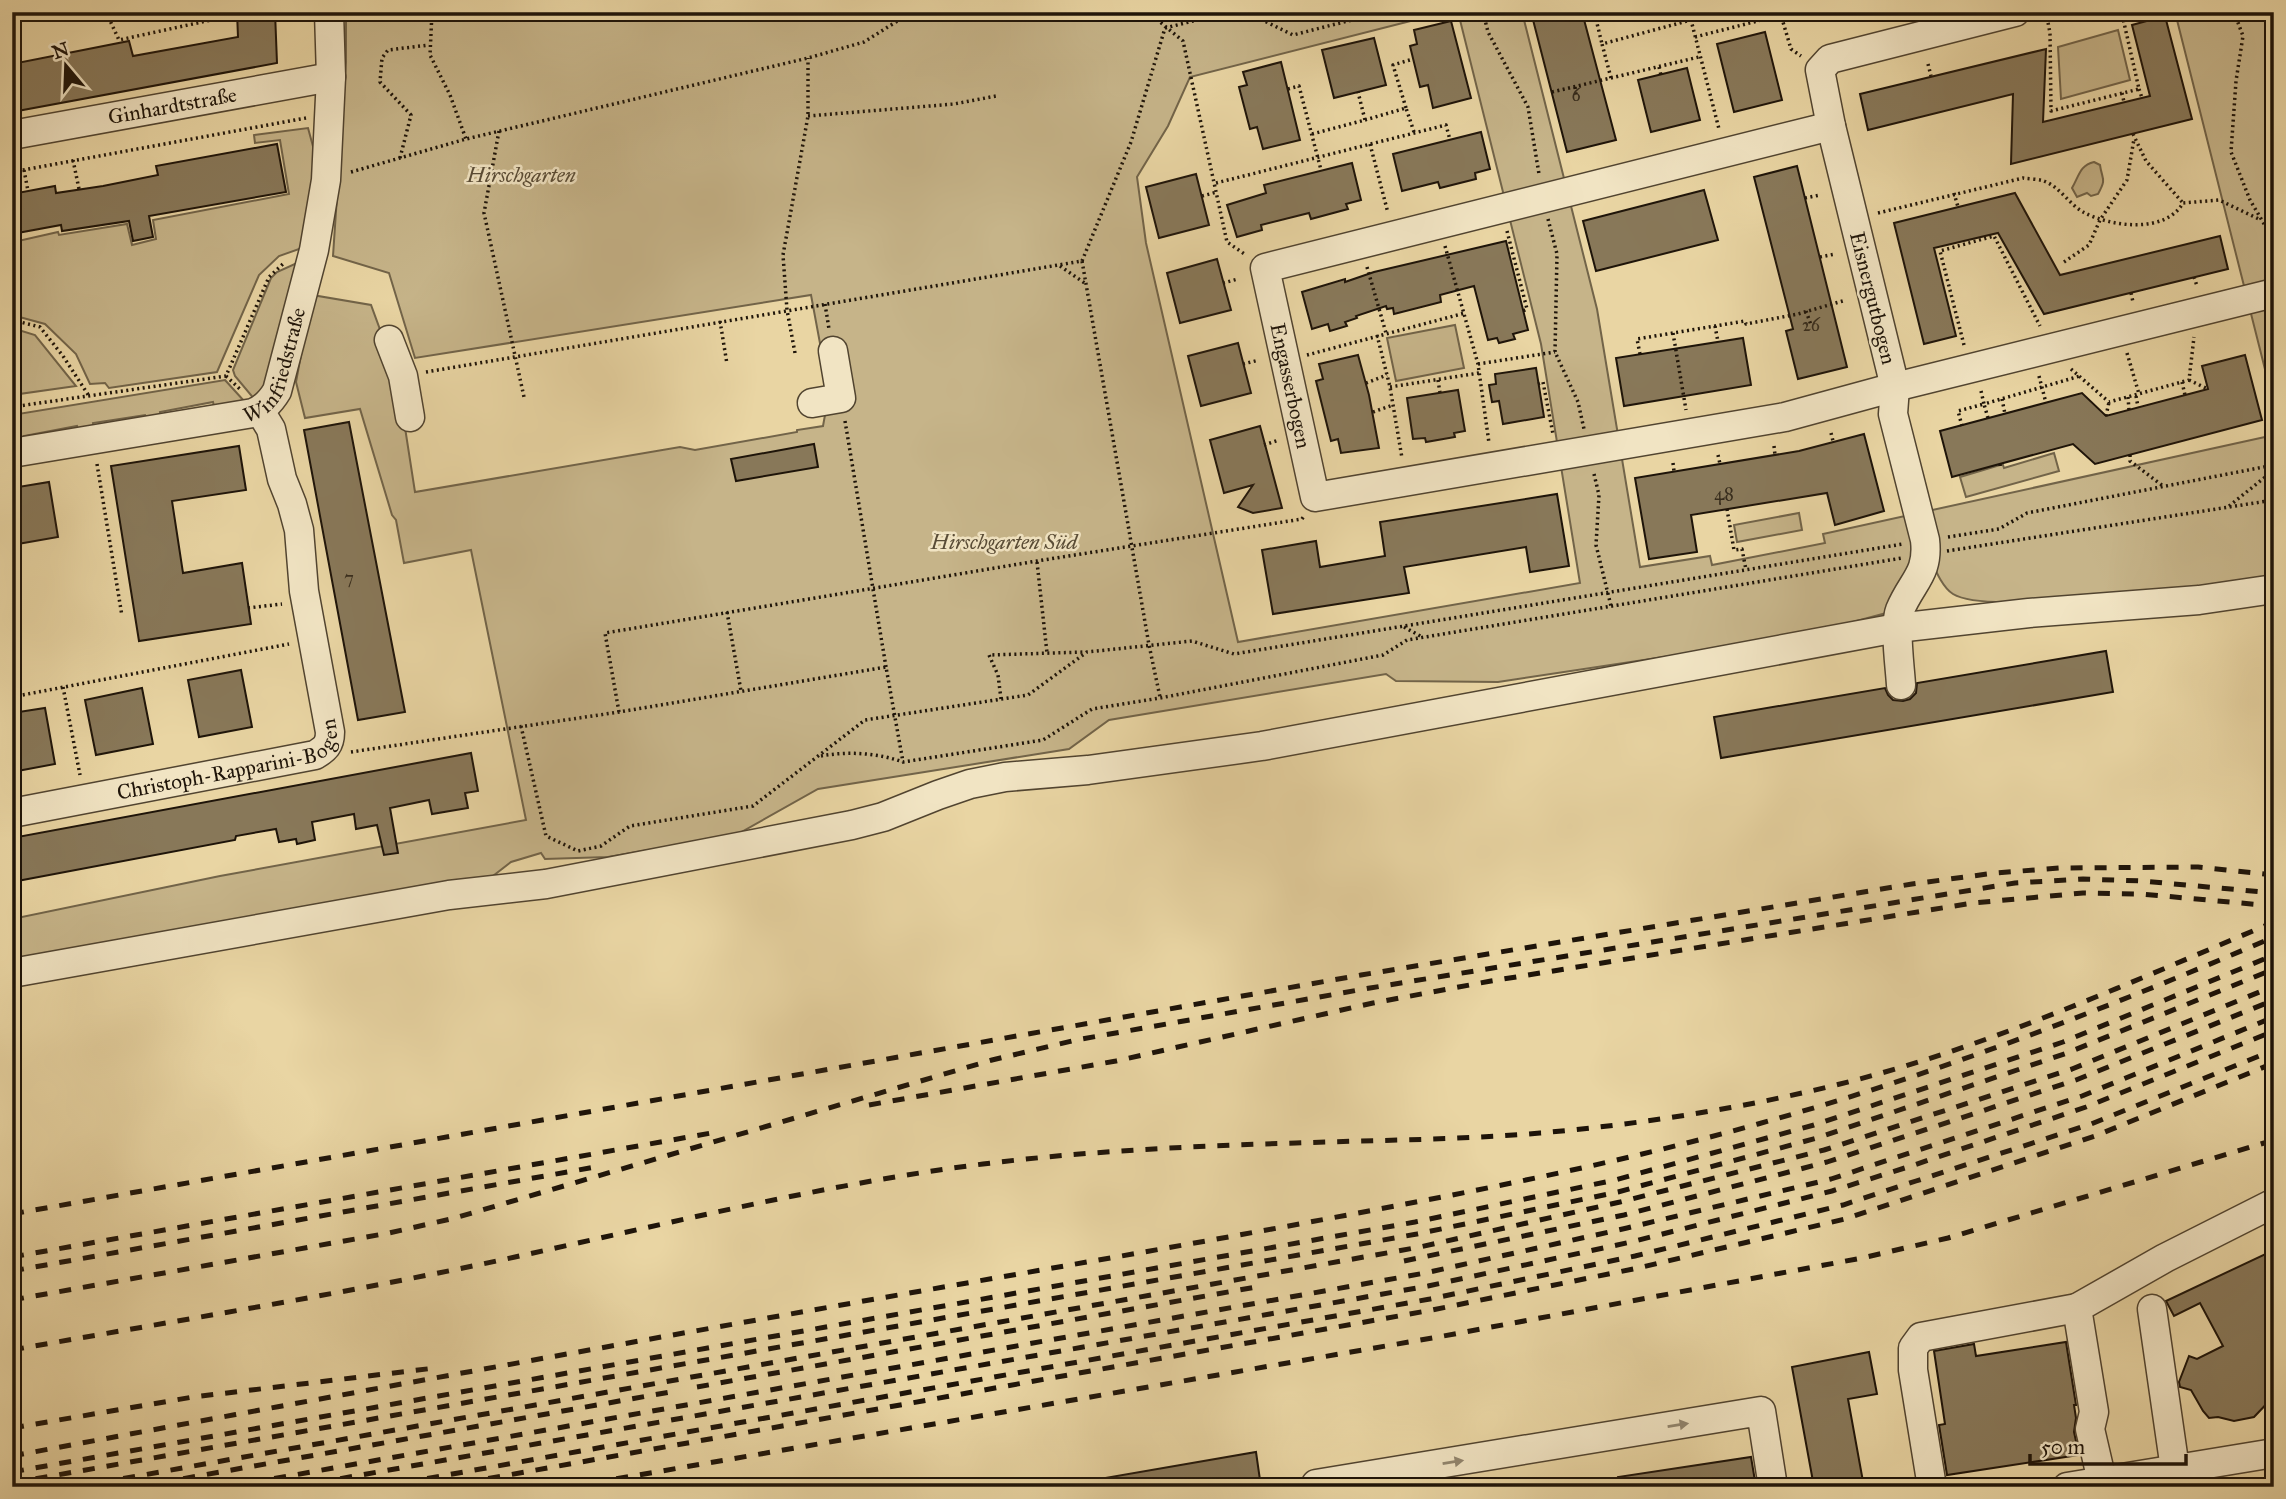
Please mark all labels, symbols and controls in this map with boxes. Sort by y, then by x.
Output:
north arrow [32,32,102,102]
text: N [49,37,72,64]
street label: Ginhardtstraße [106,81,239,130]
house number: 6 [1571,84,1581,106]
park label: Hirschgarten [465,162,576,188]
street label: Eisnergutbogen [1844,229,1902,367]
street label: Winfriedstraße [239,304,311,429]
house number: 26 [1802,314,1821,336]
street label: Engasserbogen [1264,320,1317,451]
house number: 48 [1714,483,1734,505]
park label: Hirschgarten Süd [929,529,1080,555]
house number: 7 [344,567,354,589]
street label: Christoph-Rapparini-Bogen [115,717,343,806]
one-way arrow [1667,1419,1689,1430]
scale bar [2030,1422,2186,1466]
text: 50 m [2041,1434,2086,1460]
one-way arrow [1442,1456,1464,1467]

